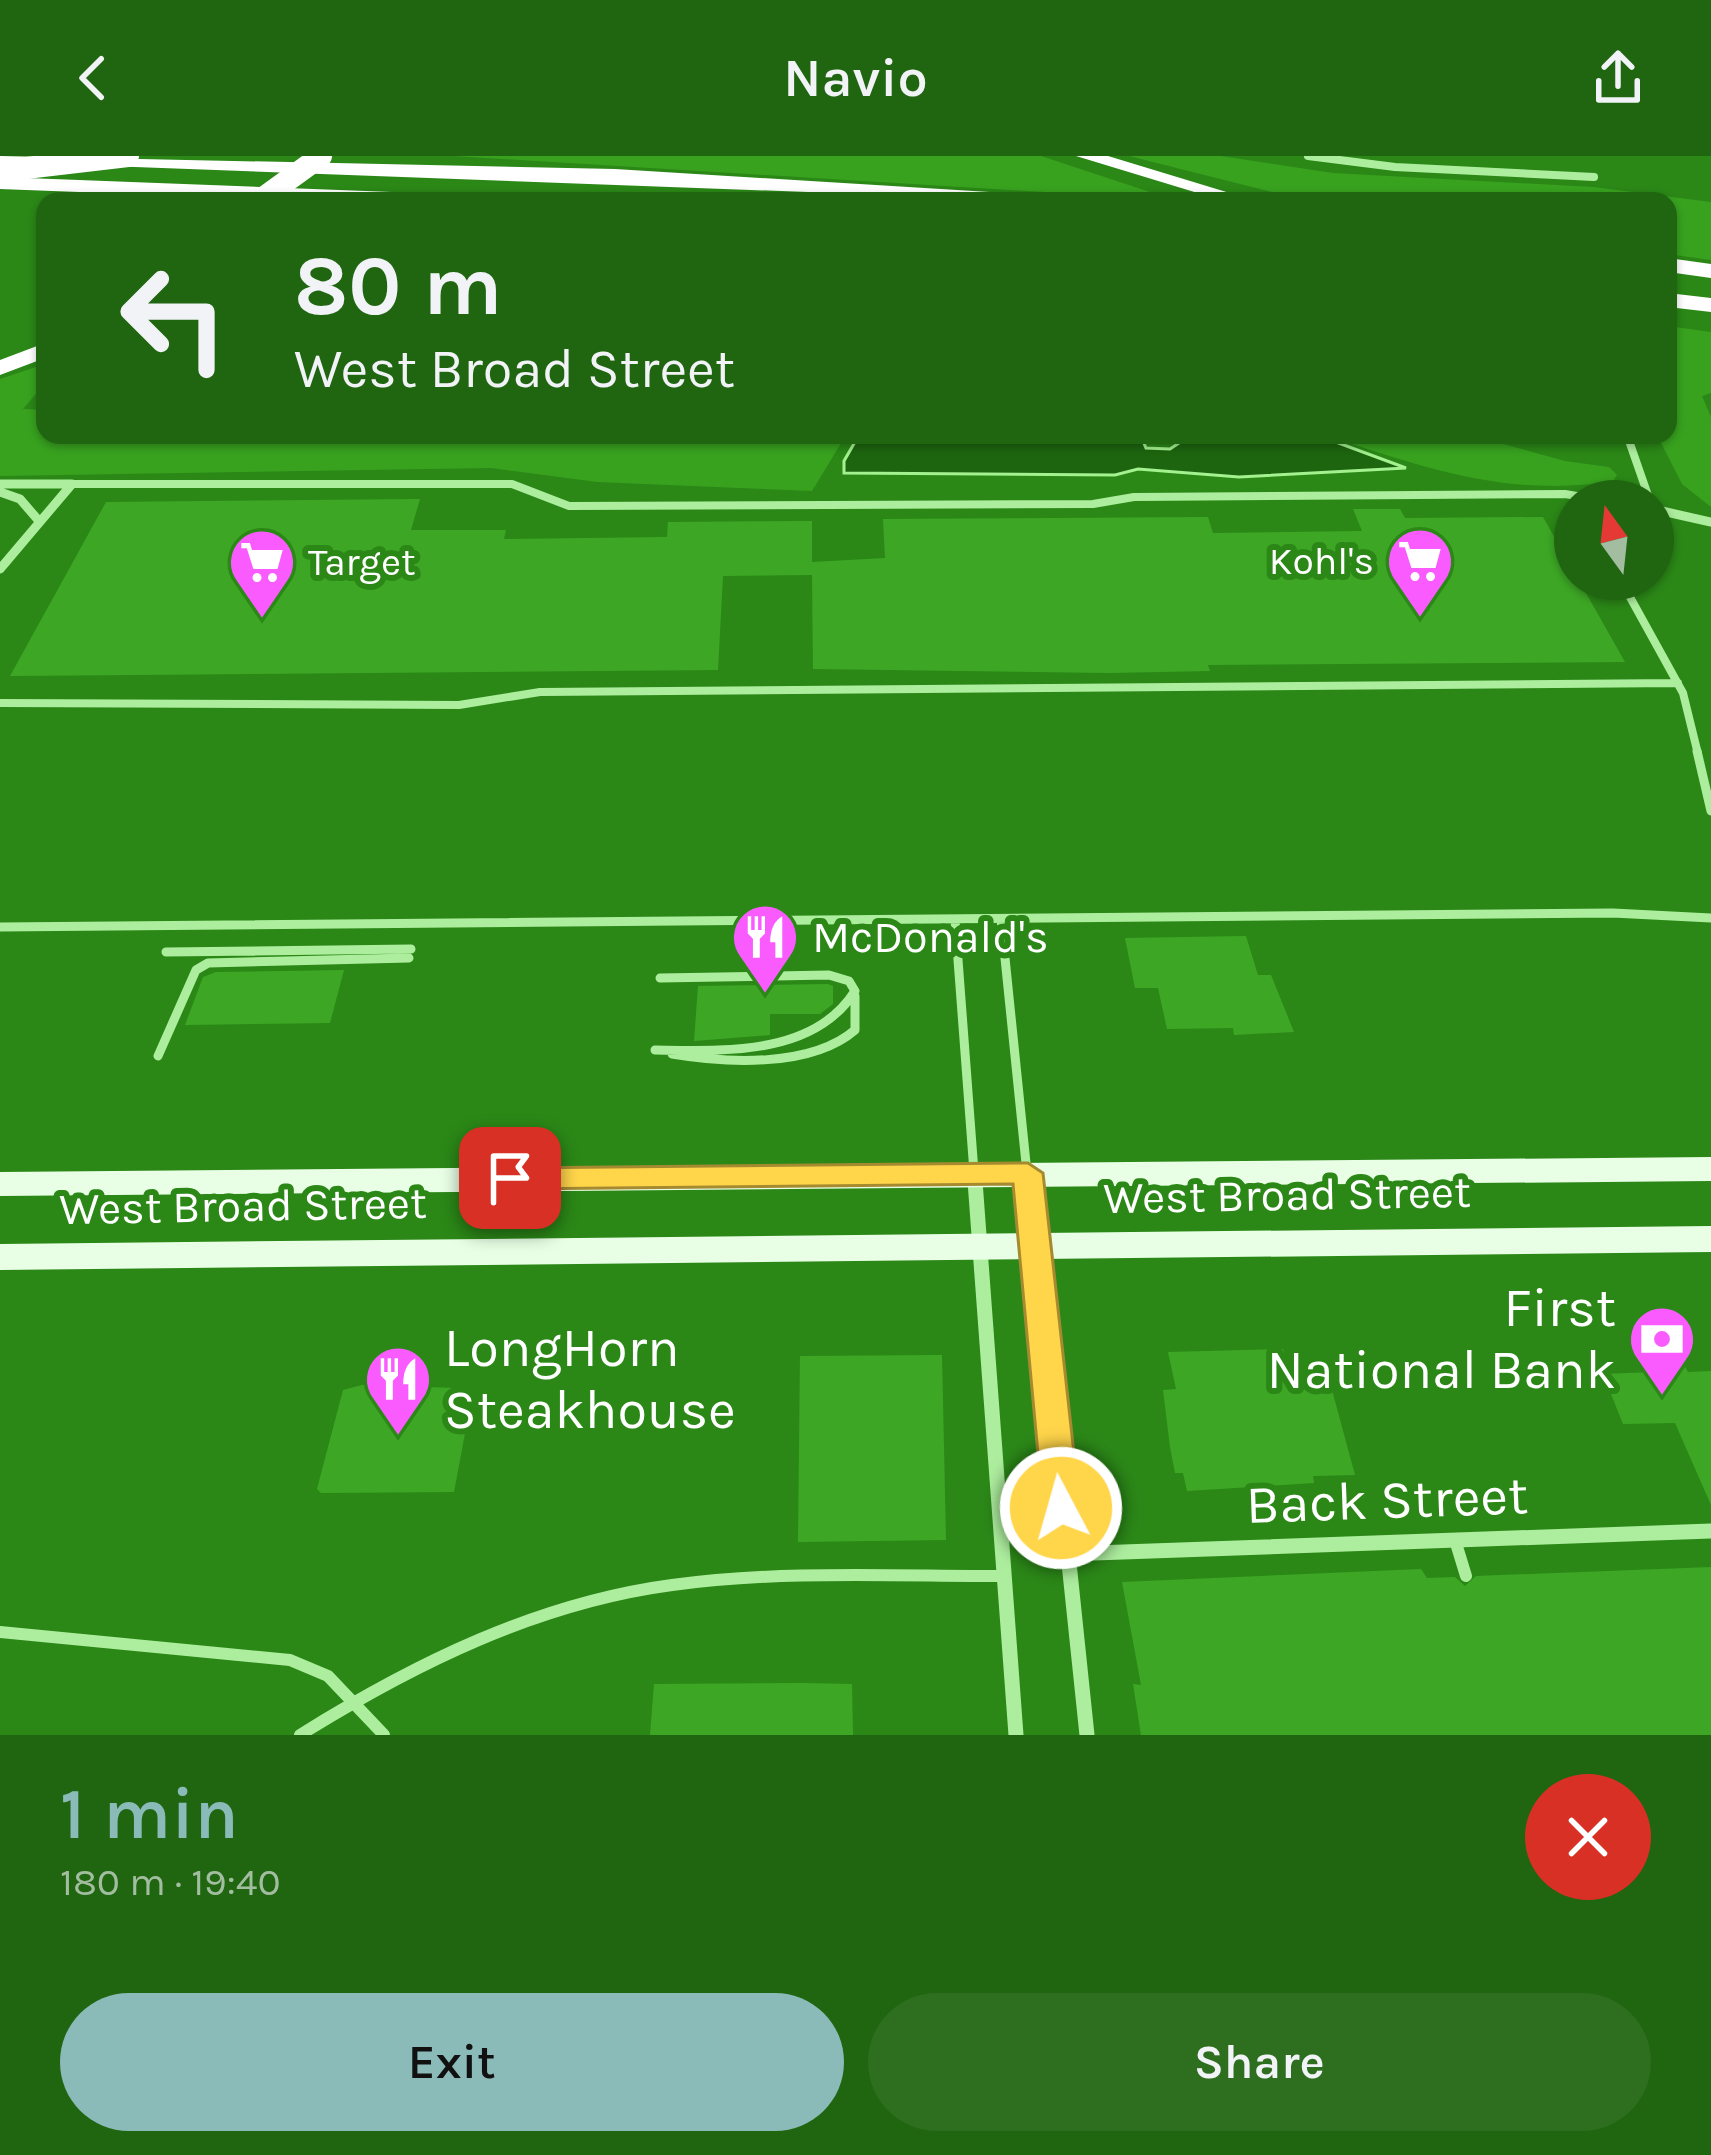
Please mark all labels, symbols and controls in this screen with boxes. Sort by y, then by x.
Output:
icon: back [60,45,126,111]
icon: share [1585,45,1651,111]
text: Navio [783,46,928,110]
text: 80 m [294,237,502,335]
icon: left [96,240,252,396]
text: West Broad Street [294,337,735,401]
north arrow [1554,480,1674,600]
map controls [1554,480,1674,600]
supermarket icon: Kohl's [1385,526,1455,620]
supermarket icon: Target [227,527,297,621]
place label: Kohl's [1269,538,1374,584]
place label: Target [308,539,416,585]
restaurant icon: McDonald's [730,902,800,996]
place label: McDonald's [812,911,1049,963]
pin [459,1127,561,1229]
icon: arrive [477,1145,543,1211]
street label: West Broad Street [1103,1166,1471,1224]
street label: West Broad Street [59,1177,427,1235]
place label: First National Bank [1267,1276,1616,1402]
bank icon: First National Bank [1627,1304,1697,1398]
place label: LongHorn Steakhouse [444,1316,736,1442]
restaurant icon: LongHorn Steakhouse [363,1344,433,1438]
position arrow [998,1445,1124,1571]
street label: Back Street [1245,1463,1529,1537]
text: 1 min [60,1772,239,1856]
button: close [1525,1774,1651,1900]
text: 180 m · 19:40 [60,1859,281,1905]
button: Exit [60,1993,844,2131]
button: Share [868,1993,1651,2131]

